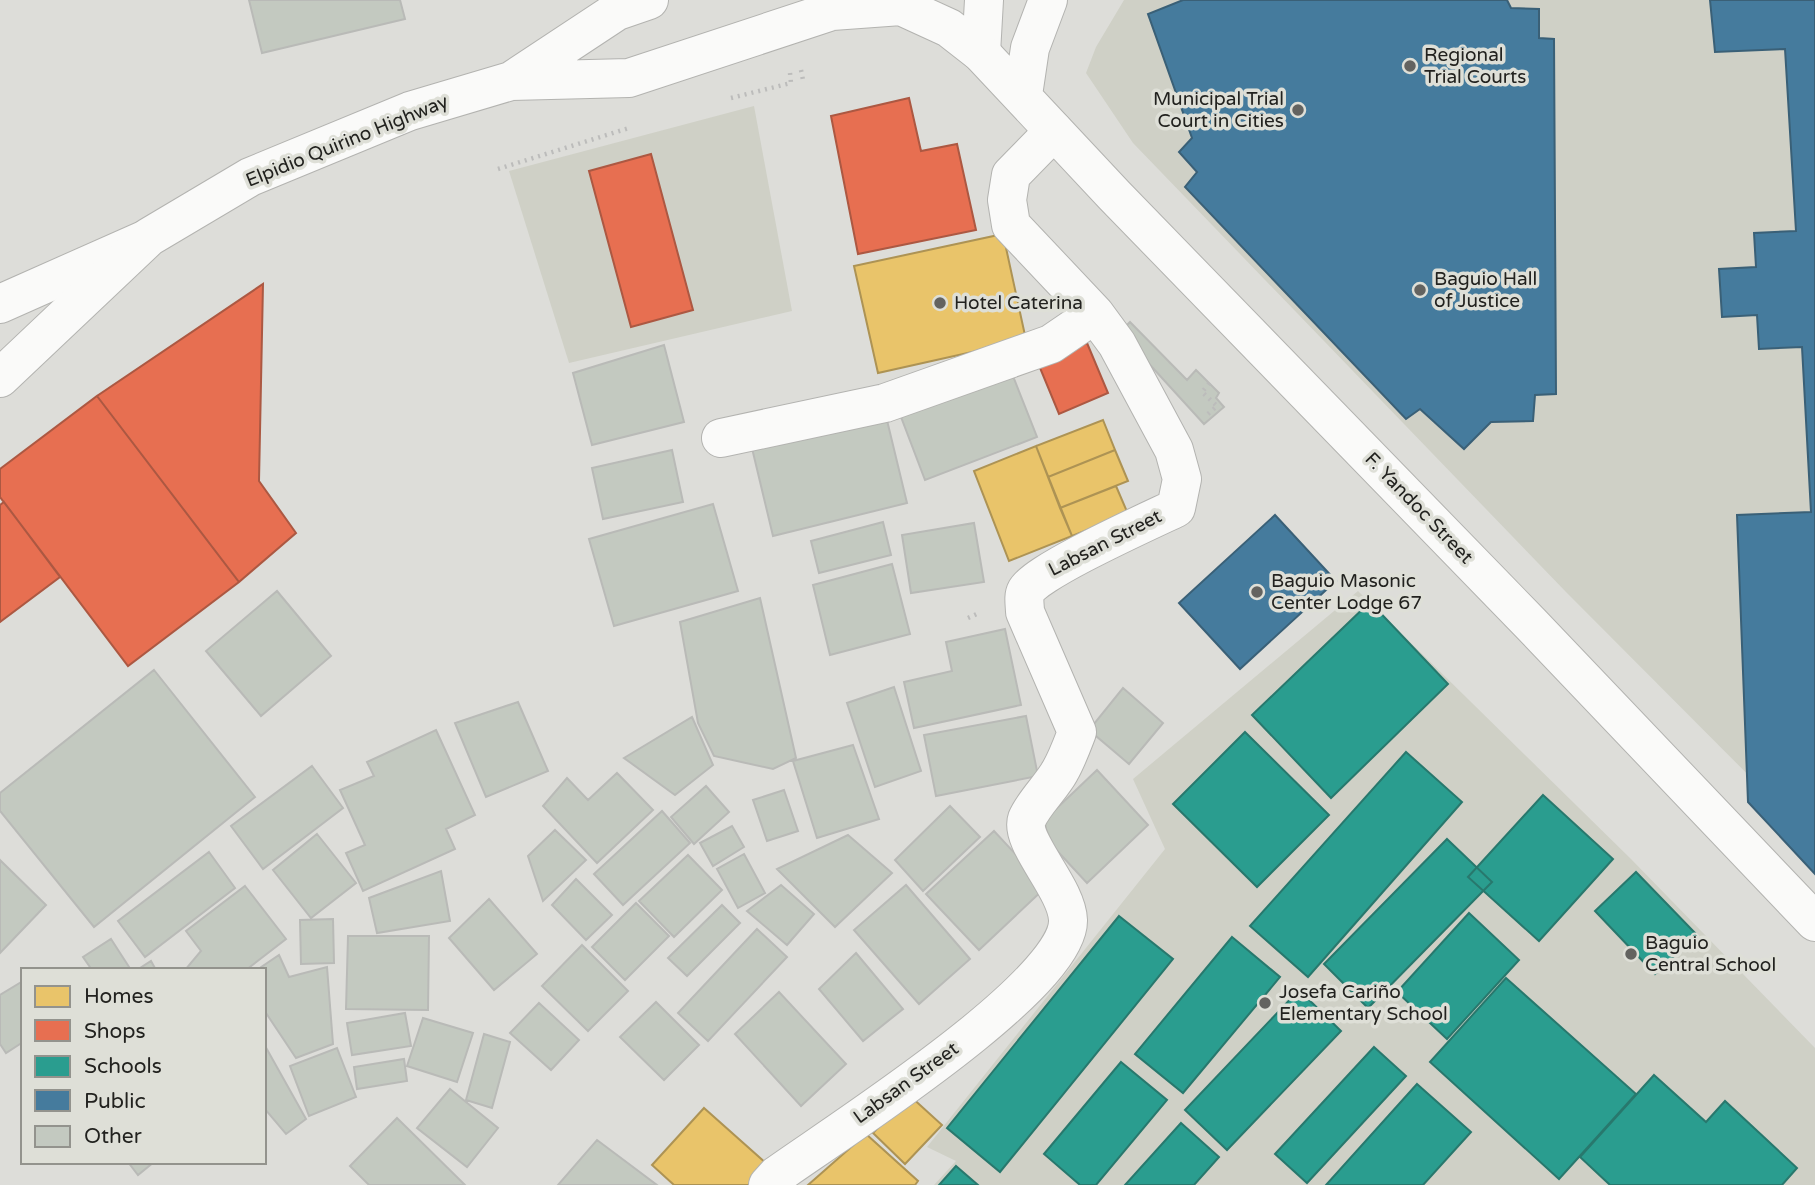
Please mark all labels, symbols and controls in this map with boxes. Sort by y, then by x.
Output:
place label: Regional Trial Courts [1424,44,1526,88]
marker: Regional Trial Courts [1402,58,1418,74]
place label: Municipal Trial Court in Cities [1153,88,1284,132]
street label: Elpidio Quirino Highway [243,90,451,192]
marker: Municipal Trial Court in Cities [1290,102,1306,118]
place label: Baguio Hall of Justice [1434,268,1537,312]
marker: Baguio Hall of Justice [1412,282,1428,298]
place label: Hotel Caterina [954,292,1083,314]
marker: Hotel Caterina [932,295,948,311]
street label: F. Yandoc Street [1360,448,1478,568]
street label: Labsan Street [1045,505,1165,581]
place label: Baguio Masonic Center Lodge 67 [1271,570,1422,614]
marker: Baguio Masonic Center Lodge 67 [1249,584,1265,600]
place label: Baguio Central School [1645,932,1776,976]
marker: Baguio Central School [1623,946,1639,962]
legend [21,968,266,1164]
place label: Josefa Cariño Elementary School [1279,981,1448,1025]
text: Homes [84,984,154,1009]
marker: Josefa Cariño Elementary School [1257,995,1273,1011]
text: Shops [84,1019,146,1044]
street label: Labsan Street [849,1038,963,1128]
text: Schools [84,1054,162,1079]
text: Public [84,1089,146,1114]
text: Other [84,1124,142,1149]

